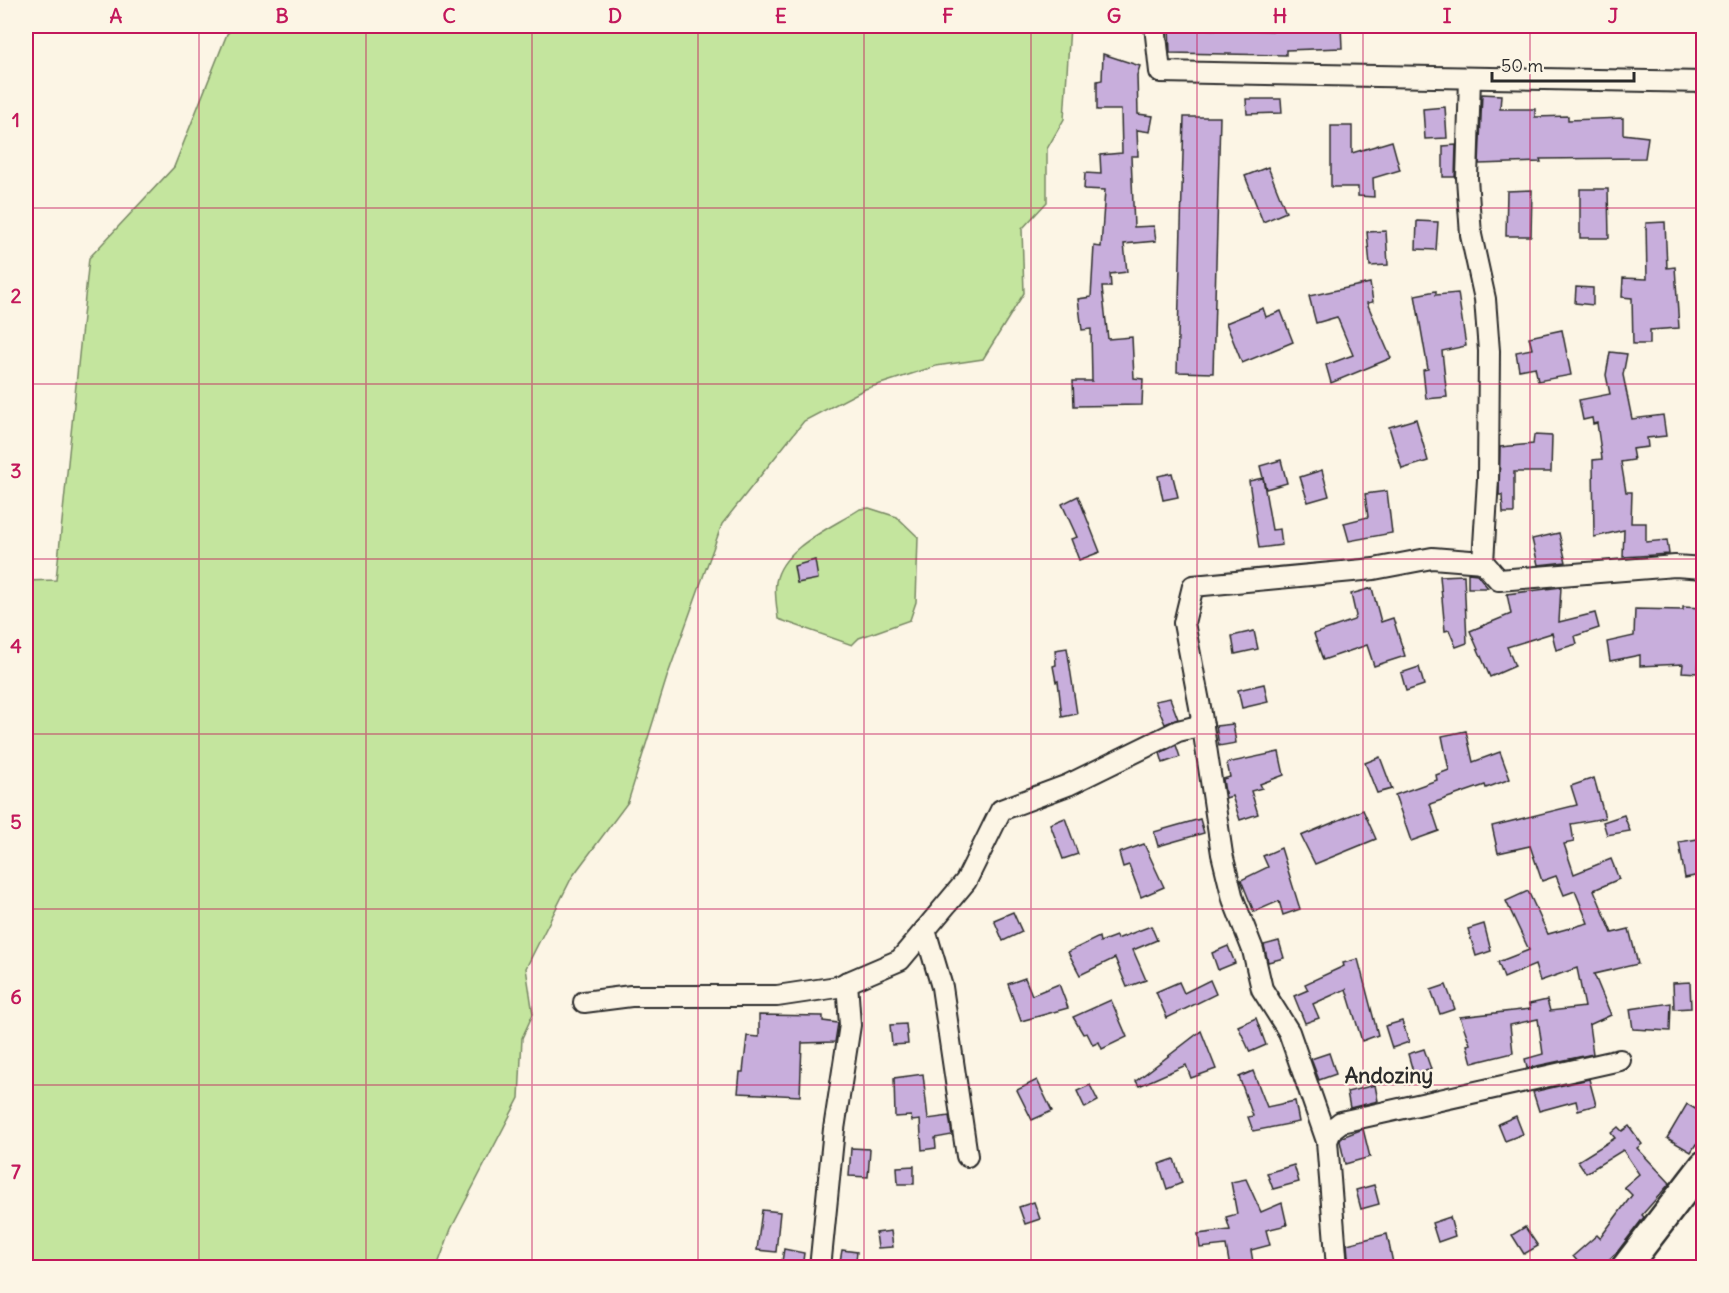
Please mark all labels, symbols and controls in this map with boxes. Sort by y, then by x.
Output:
text: A [110,3,123,28]
text: B [275,3,289,28]
text: C [442,3,456,28]
text: D [608,3,622,28]
text: E [775,3,787,28]
text: F [942,3,954,28]
text: G [1107,3,1121,28]
text: H [1273,3,1287,28]
text: I [1443,3,1452,28]
text: J [1608,3,1619,28]
scale bar [1492,45,1634,83]
text: 50 m [1501,54,1543,77]
text: 1 [12,107,20,132]
text: 2 [11,283,22,308]
text: 3 [10,458,22,483]
text: 4 [10,633,22,658]
text: 5 [10,809,22,834]
text: 6 [10,984,22,1009]
district label: Andoziny [1345,1062,1433,1089]
text: 7 [11,1159,21,1184]

